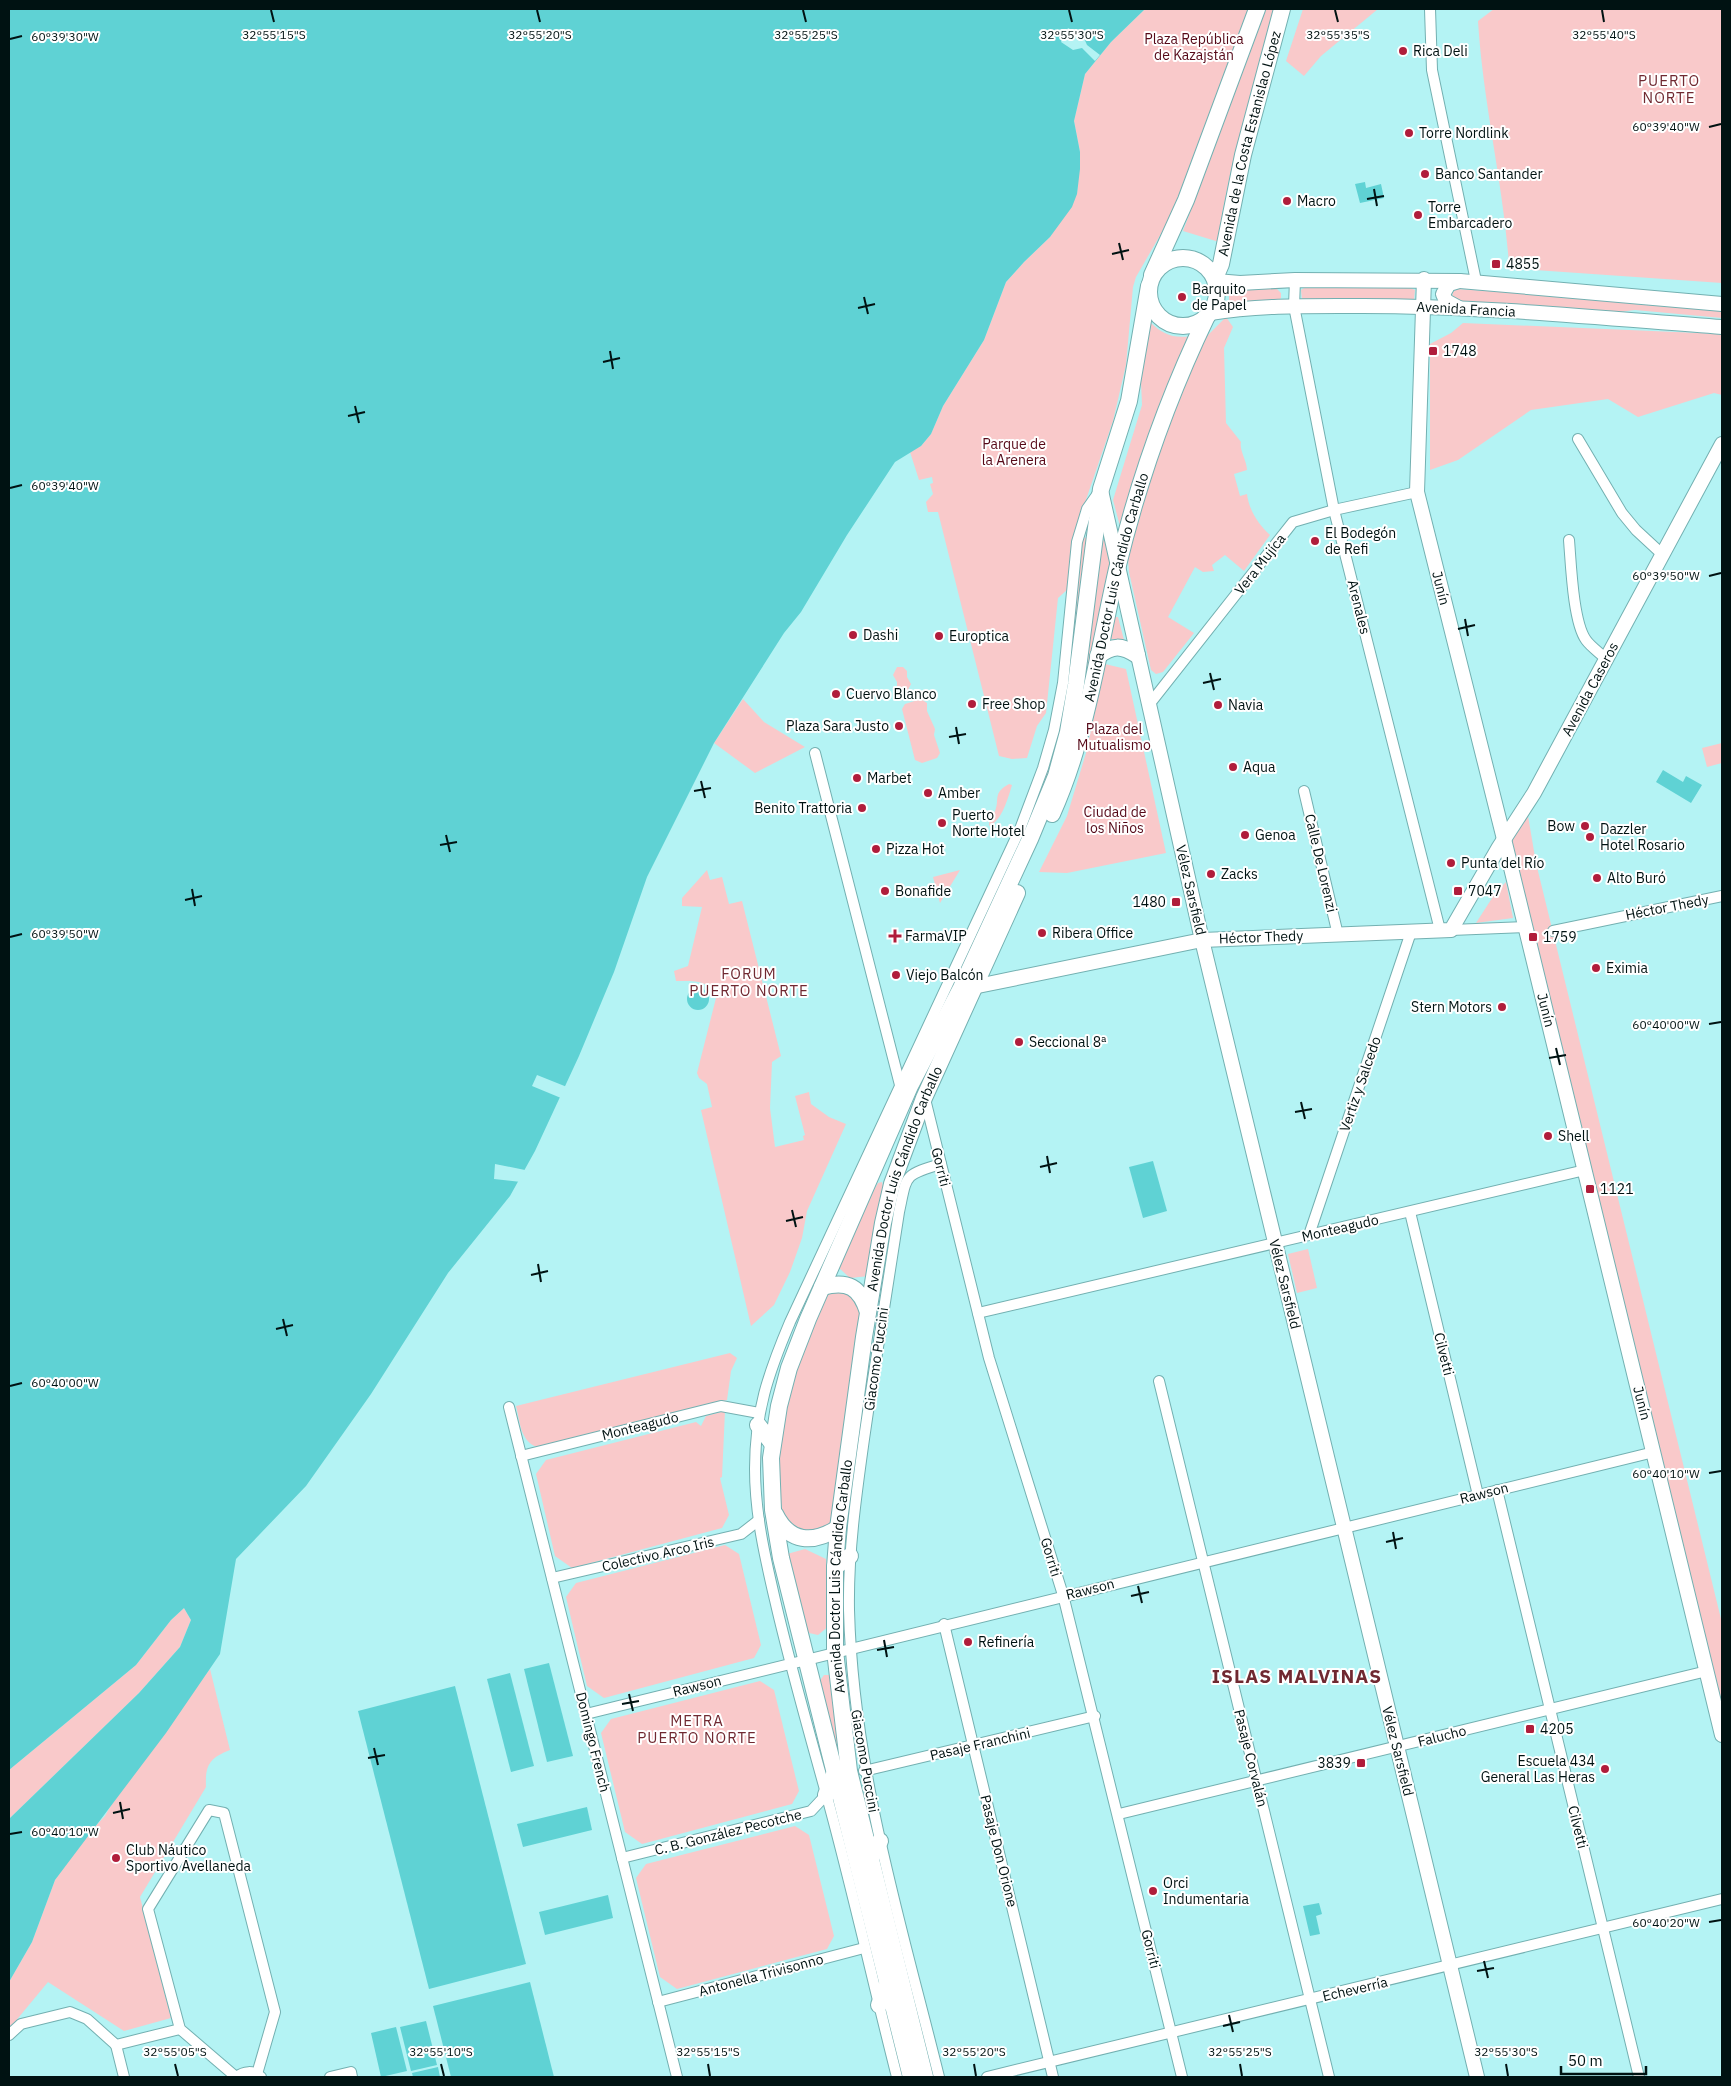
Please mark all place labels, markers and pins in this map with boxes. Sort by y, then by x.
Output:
place label: Rica Deli [1413,42,1468,60]
marker: Rica Deli [1397,45,1409,57]
place label: Torre Nordlink [1419,124,1509,142]
marker: Torre Nordlink [1403,127,1415,139]
place label: Banco Santander [1435,165,1543,183]
marker: Banco Santander [1419,168,1431,180]
place label: Macro [1297,192,1336,210]
marker: Macro [1281,195,1293,207]
place label: Torre Embarcadero [1428,198,1512,232]
marker: Torre Embarcadero [1412,209,1424,221]
place label: 4855 [1506,255,1540,273]
marker: 4855 [1490,258,1502,270]
place label: Barquito de Papel [1192,280,1247,314]
marker: Barquito de Papel [1176,291,1188,303]
place label: 1748 [1443,342,1477,360]
marker: 1748 [1427,345,1439,357]
place label: El Bodegón de Refi [1325,524,1396,558]
marker: El Bodegón de Refi [1309,535,1321,547]
place label: Dashi [863,626,898,644]
place label: Europtica [949,627,1010,645]
marker: Dashi [847,629,859,641]
marker: Europtica [933,630,945,642]
place label: Cuervo Blanco [846,685,937,703]
marker: Cuervo Blanco [830,688,842,700]
place label: Free Shop [982,695,1045,713]
place label: Navia [1228,696,1264,714]
marker: Free Shop [966,698,978,710]
marker: Navia [1212,699,1224,711]
place label: Plaza Sara Justo [786,717,889,735]
marker: Plaza Sara Justo [893,720,905,732]
place label: Aqua [1243,758,1276,776]
marker: Aqua [1227,761,1239,773]
place label: Marbet [867,769,912,787]
marker: Marbet [851,772,863,784]
place label: Amber [938,784,980,802]
marker: Amber [922,787,934,799]
place label: Benito Trattoria [754,799,853,817]
marker: Benito Trattoria [856,802,868,814]
place label: Puerto Norte Hotel [952,806,1025,840]
marker: Puerto Norte Hotel [936,817,948,829]
place label: Bow [1547,817,1575,835]
marker: Bow [1579,820,1591,832]
place label: Dazzler Hotel Rosario [1600,820,1685,854]
place label: Genoa [1255,826,1296,844]
marker: Genoa [1239,829,1251,841]
marker: Dazzler Hotel Rosario [1584,831,1596,843]
place label: Pizza Hot [886,840,944,858]
marker: Pizza Hot [870,843,882,855]
place label: Punta del Río [1461,854,1544,872]
marker: Punta del Río [1445,857,1457,869]
place label: Zacks [1221,865,1258,883]
marker: Zacks [1205,868,1217,880]
place label: Alto Buró [1607,869,1666,887]
marker: Alto Buró [1591,872,1603,884]
place label: Bonafide [895,882,951,900]
place label: 7047 [1468,882,1502,900]
marker: Bonafide [879,885,891,897]
marker: 7047 [1452,885,1464,897]
place label: 1480 [1132,893,1166,911]
marker: 1480 [1170,896,1182,908]
place label: Ribera Office [1052,924,1133,942]
place label: FarmaVIP [905,927,967,945]
marker: Ribera Office [1036,927,1048,939]
place label: 1759 [1543,928,1577,946]
marker: FarmaVIP [889,930,901,942]
marker: 1759 [1527,931,1539,943]
place label: Eximia [1606,959,1648,977]
marker: Eximia [1590,962,1602,974]
place label: Viejo Balcón [906,966,984,984]
marker: Viejo Balcón [890,969,902,981]
place label: Stern Motors [1411,998,1492,1016]
marker: Stern Motors [1496,1001,1508,1013]
place label: Seccional 8ª [1029,1033,1107,1051]
marker: Seccional 8ª [1013,1036,1025,1048]
place label: Shell [1558,1127,1590,1145]
marker: Shell [1542,1130,1554,1142]
place label: 1121 [1600,1180,1634,1198]
marker: 1121 [1584,1183,1596,1195]
place label: Refinería [978,1633,1035,1651]
marker: Refinería [962,1636,974,1648]
place label: 4205 [1540,1720,1574,1738]
marker: 4205 [1524,1723,1536,1735]
place label: Escuela 434 General Las Heras [1481,1752,1595,1786]
place label: 3839 [1317,1754,1351,1772]
marker: 3839 [1355,1757,1367,1769]
marker: Escuela 434 General Las Heras [1599,1763,1611,1775]
place label: Club Náutico Sportivo Avellaneda [126,1841,252,1875]
marker: Club Náutico Sportivo Avellaneda [110,1852,122,1864]
place label: Orci Indumentaria [1163,1874,1250,1908]
marker: Orci Indumentaria [1147,1885,1159,1897]

